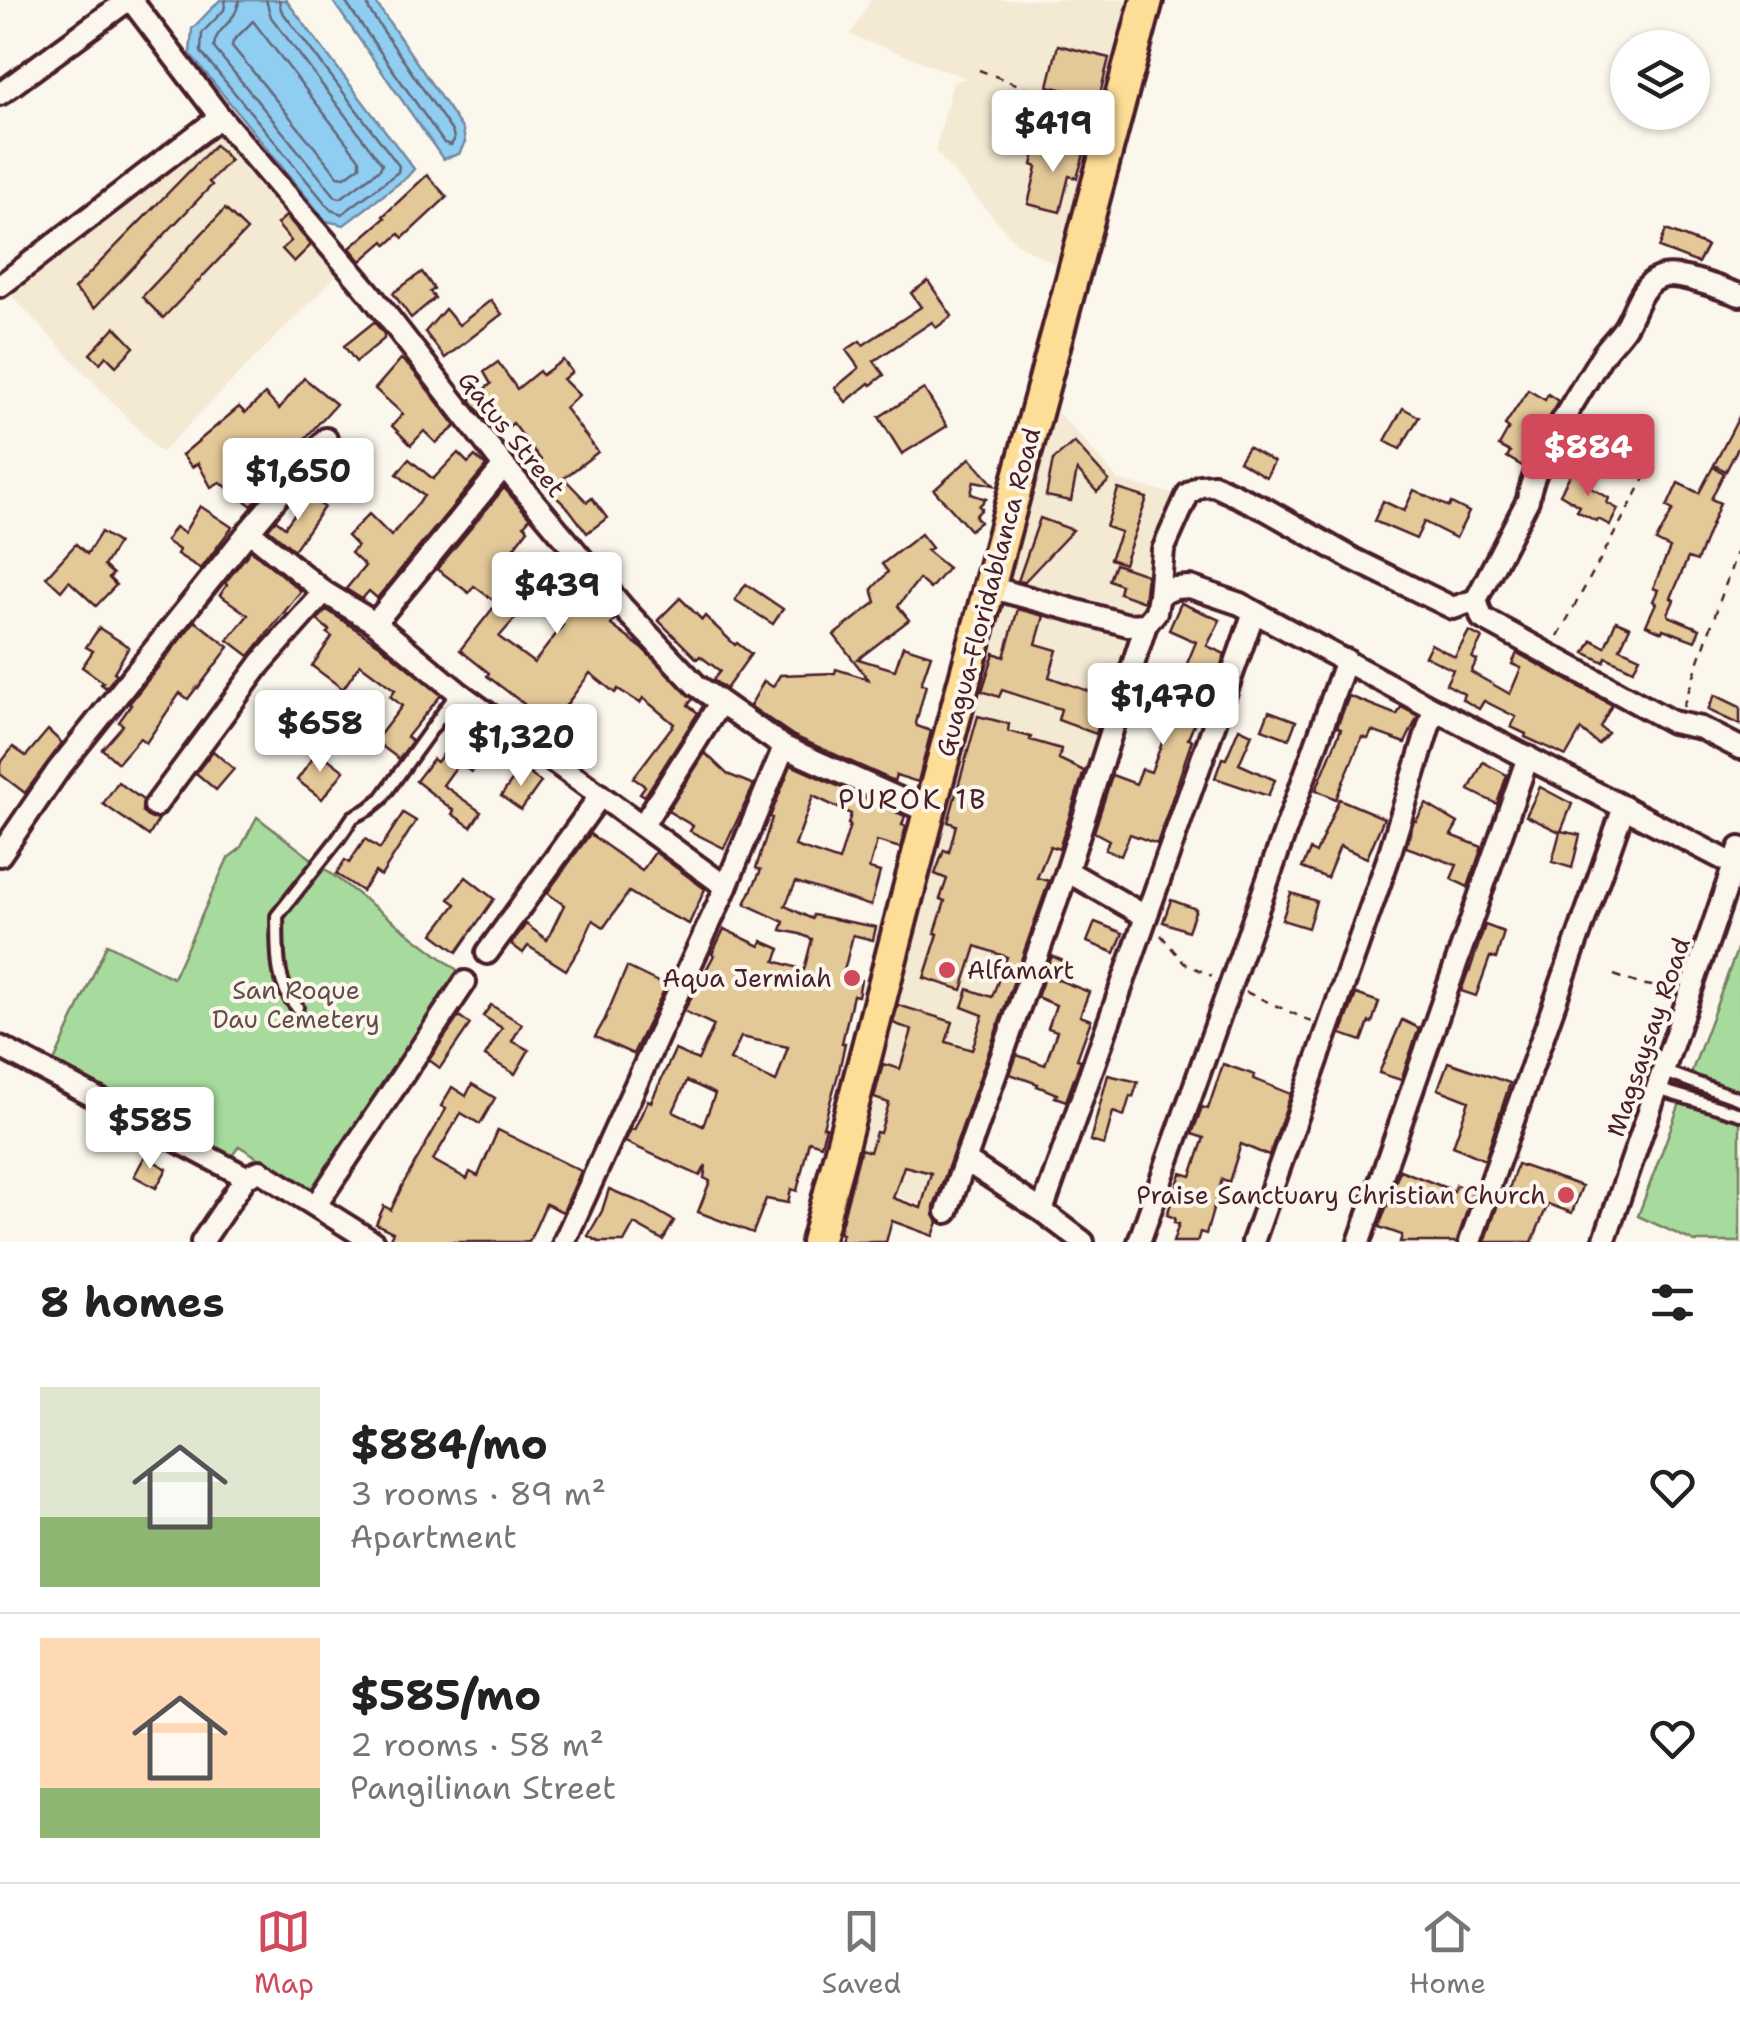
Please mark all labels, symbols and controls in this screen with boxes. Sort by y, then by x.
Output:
map controls [1610,30,1710,130]
button: layers [1610,30,1710,130]
pin: $419 [994,90,1112,175]
text: $419 [1014,101,1092,144]
street label: Gatus Street [451,364,573,504]
pin: $884 [1529,414,1647,499]
street label: Guagua-Floridablanca Road [928,424,1048,760]
text: $884 [1543,425,1633,468]
pin: $1,650 [217,438,379,523]
text: $1,650 [245,449,351,492]
pin: $439 [498,552,616,637]
text: $439 [514,563,600,606]
pin: $1,470 [1082,663,1244,748]
text: $1,470 [1110,674,1216,717]
pin: $658 [261,690,379,775]
text: $658 [277,701,363,744]
pin: $1,320 [440,704,602,789]
text: $1,320 [467,715,575,758]
district label: PUROK 1B [838,780,988,818]
street label: Magsaysay Road [1598,933,1698,1141]
place label: Alfamart [967,953,1075,987]
marker: Alfamart [936,959,958,981]
place label: Aqua Jermiah [662,961,832,995]
marker: Aqua Jermiah [841,967,863,989]
park label: San Roque Dau Cemetery [212,973,380,1036]
pin: $585 [91,1087,209,1172]
text: $585 [108,1098,192,1141]
place label: Praise Sanctuary Christian Church [1136,1178,1546,1212]
marker: Praise Sanctuary Christian Church [1555,1184,1577,1206]
text: 8 homes [40,1274,225,1330]
icon: filters [1645,1275,1700,1330]
text: $884/mo [350,1416,548,1472]
icon: home [120,1427,240,1547]
icon: heart [1645,1460,1700,1515]
text: 3 rooms · 89 m² [350,1472,606,1515]
text: Apartment [350,1515,517,1558]
text: $585/mo [350,1667,541,1723]
icon: home [120,1678,240,1798]
icon: heart [1645,1711,1700,1766]
text: 2 rooms · 58 m² [350,1723,604,1766]
text: Pangilinan Street [350,1766,616,1809]
tab: Map [254,1904,314,2002]
tab: Saved [822,1904,901,2002]
tab: Home [1409,1904,1486,2002]

